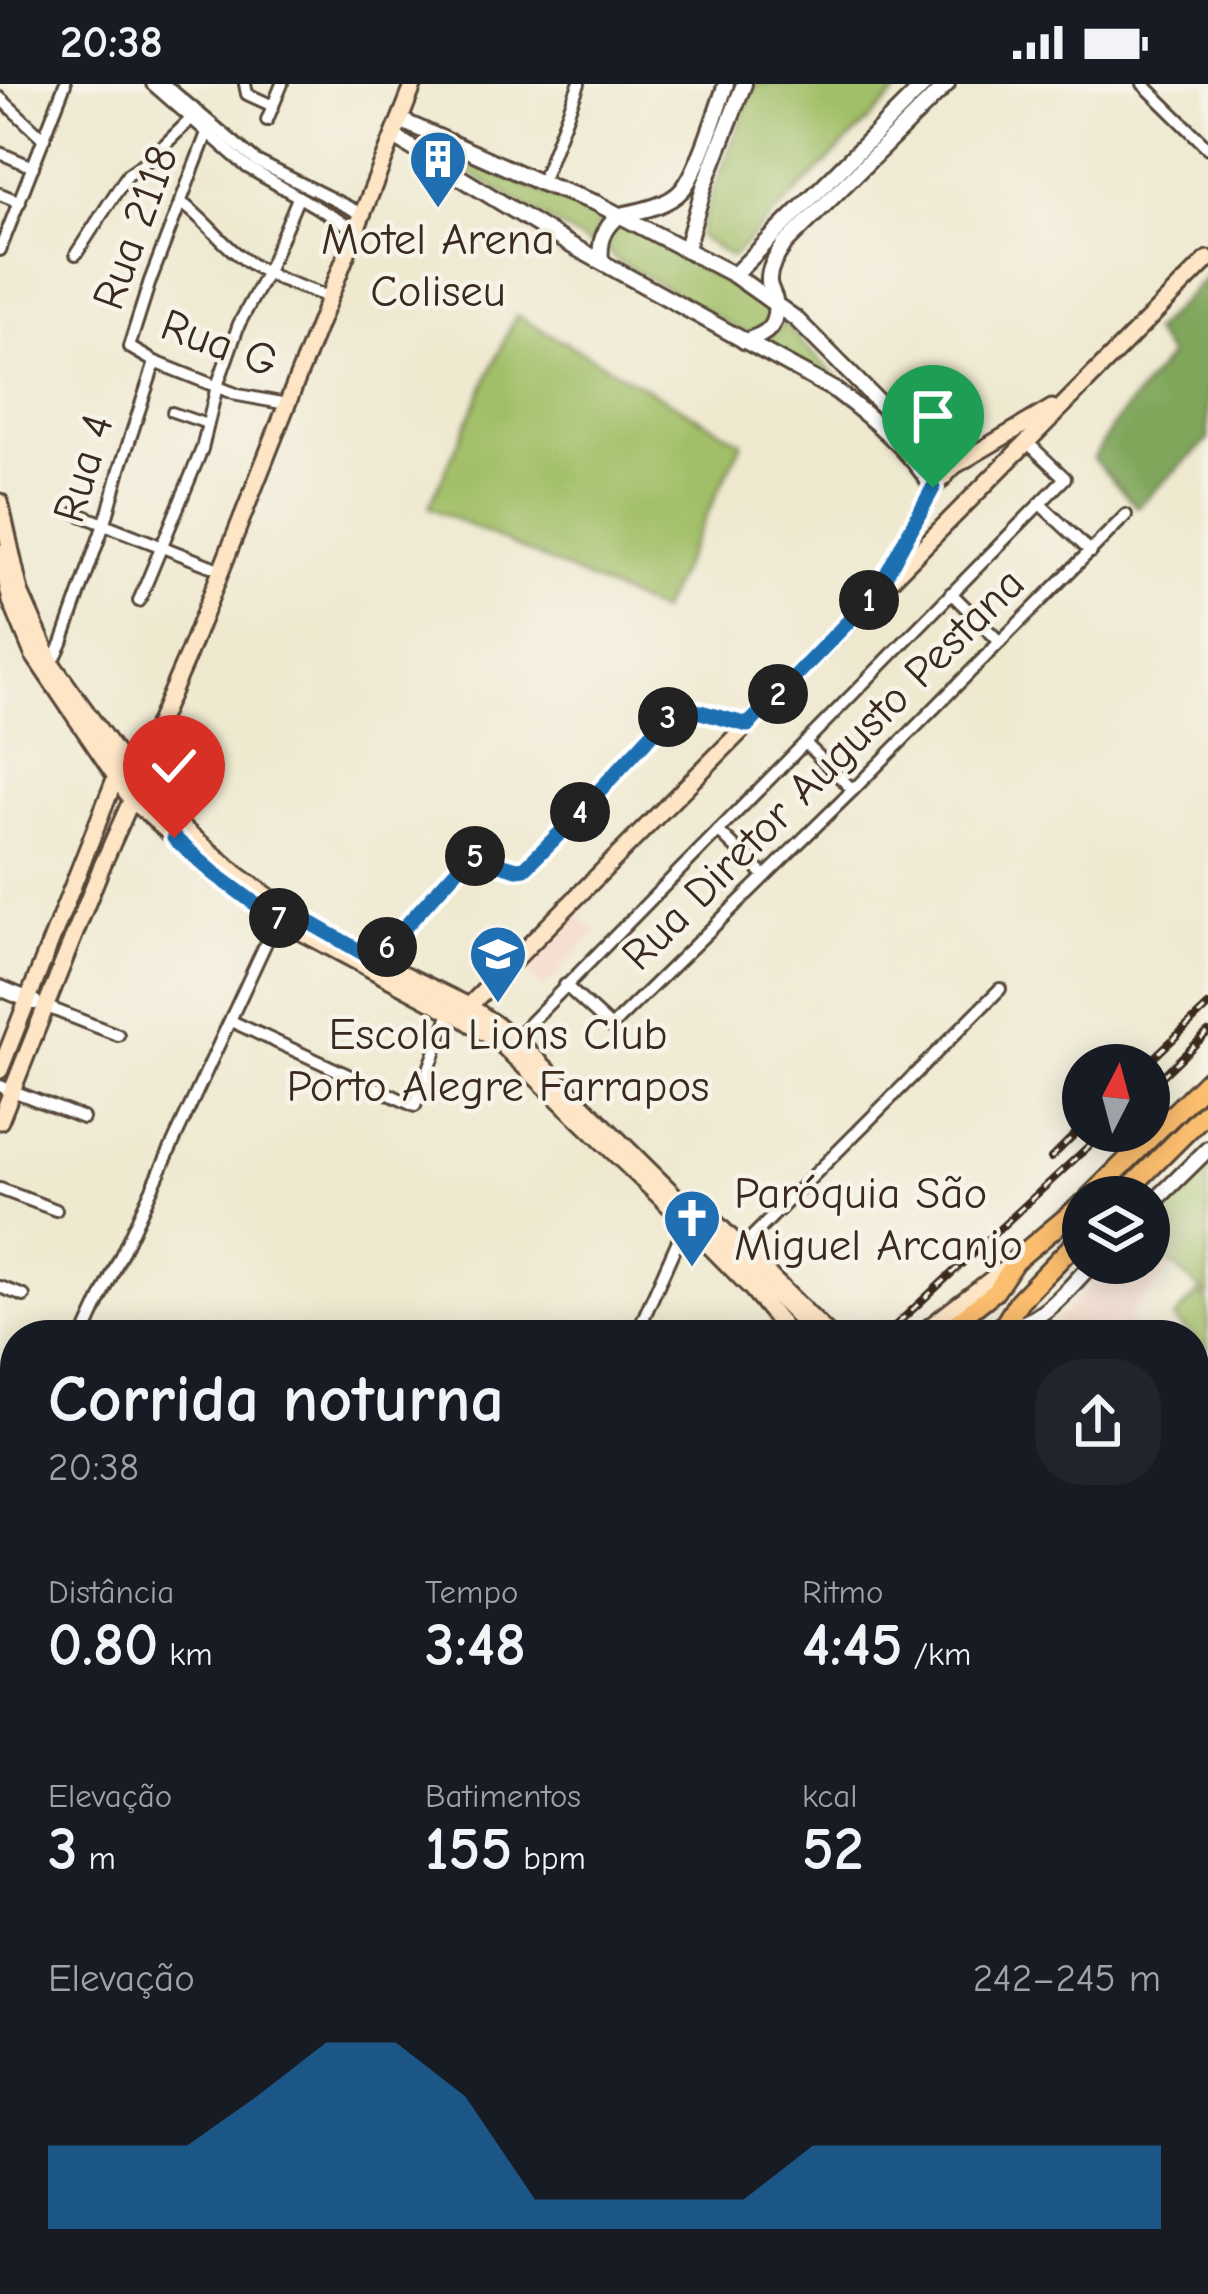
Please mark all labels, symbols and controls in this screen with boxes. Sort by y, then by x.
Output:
text: 20:38 [60,16,163,68]
building icon: Motel Arena Coliseu [407,128,469,210]
street label: Rua 2118 [81,138,189,316]
place label: Motel Arena Coliseu [321,213,555,317]
street label: Rua G [154,298,285,388]
pin [882,365,984,488]
icon: arrive [900,383,966,449]
street label: Rua 4 [42,408,124,528]
street label: Rua Diretor Augusto Pestana [611,557,1034,980]
pin: 1 [839,570,899,630]
text: 1 [863,581,875,619]
pin: 2 [748,664,808,724]
text: 2 [770,675,786,713]
pin: 3 [638,687,698,747]
text: 3 [660,698,676,736]
pin [123,715,225,838]
icon: check [141,733,207,799]
pin: 4 [550,782,610,842]
text: 4 [572,793,588,831]
pin: 5 [445,826,505,886]
text: 5 [466,837,484,875]
pin: 7 [249,888,309,948]
text: 7 [272,899,286,937]
pin: 6 [357,917,417,977]
school or university icon: Escola Lions Club Porto Alegre Farrapos [467,923,529,1005]
text: 6 [378,928,396,966]
place label: Escola Lions Club Porto Alegre Farrapos [286,1008,710,1112]
north arrow [1062,1044,1170,1152]
map controls [1062,1044,1170,1284]
place label: Paróquia São Miguel Arcanjo [734,1167,1023,1271]
button: layers [1062,1176,1170,1284]
church icon: Paróquia São Miguel Arcanjo [661,1187,723,1269]
button: share [1035,1359,1161,1485]
text: Corrida noturna [48,1362,504,1438]
text: 20:38 [48,1445,139,1490]
text: Distância [48,1573,174,1611]
text: Tempo [425,1573,518,1611]
text: Ritmo [802,1573,883,1611]
text: 0.80 [48,1611,158,1680]
text: 3:48 [425,1611,526,1680]
text: 4:45 [802,1611,903,1680]
text: km [158,1635,213,1673]
text: /km [903,1635,971,1673]
text: Elevação [48,1777,172,1815]
text: Batimentos [425,1777,581,1815]
text: kcal [802,1777,857,1815]
text: 3 [48,1815,78,1884]
text: 155 [425,1815,512,1884]
text: 52 [802,1815,864,1884]
text: m [78,1839,116,1877]
text: bpm [512,1839,586,1877]
text: Elevação [48,1956,195,2001]
text: 242–245 m [973,1956,1161,2001]

